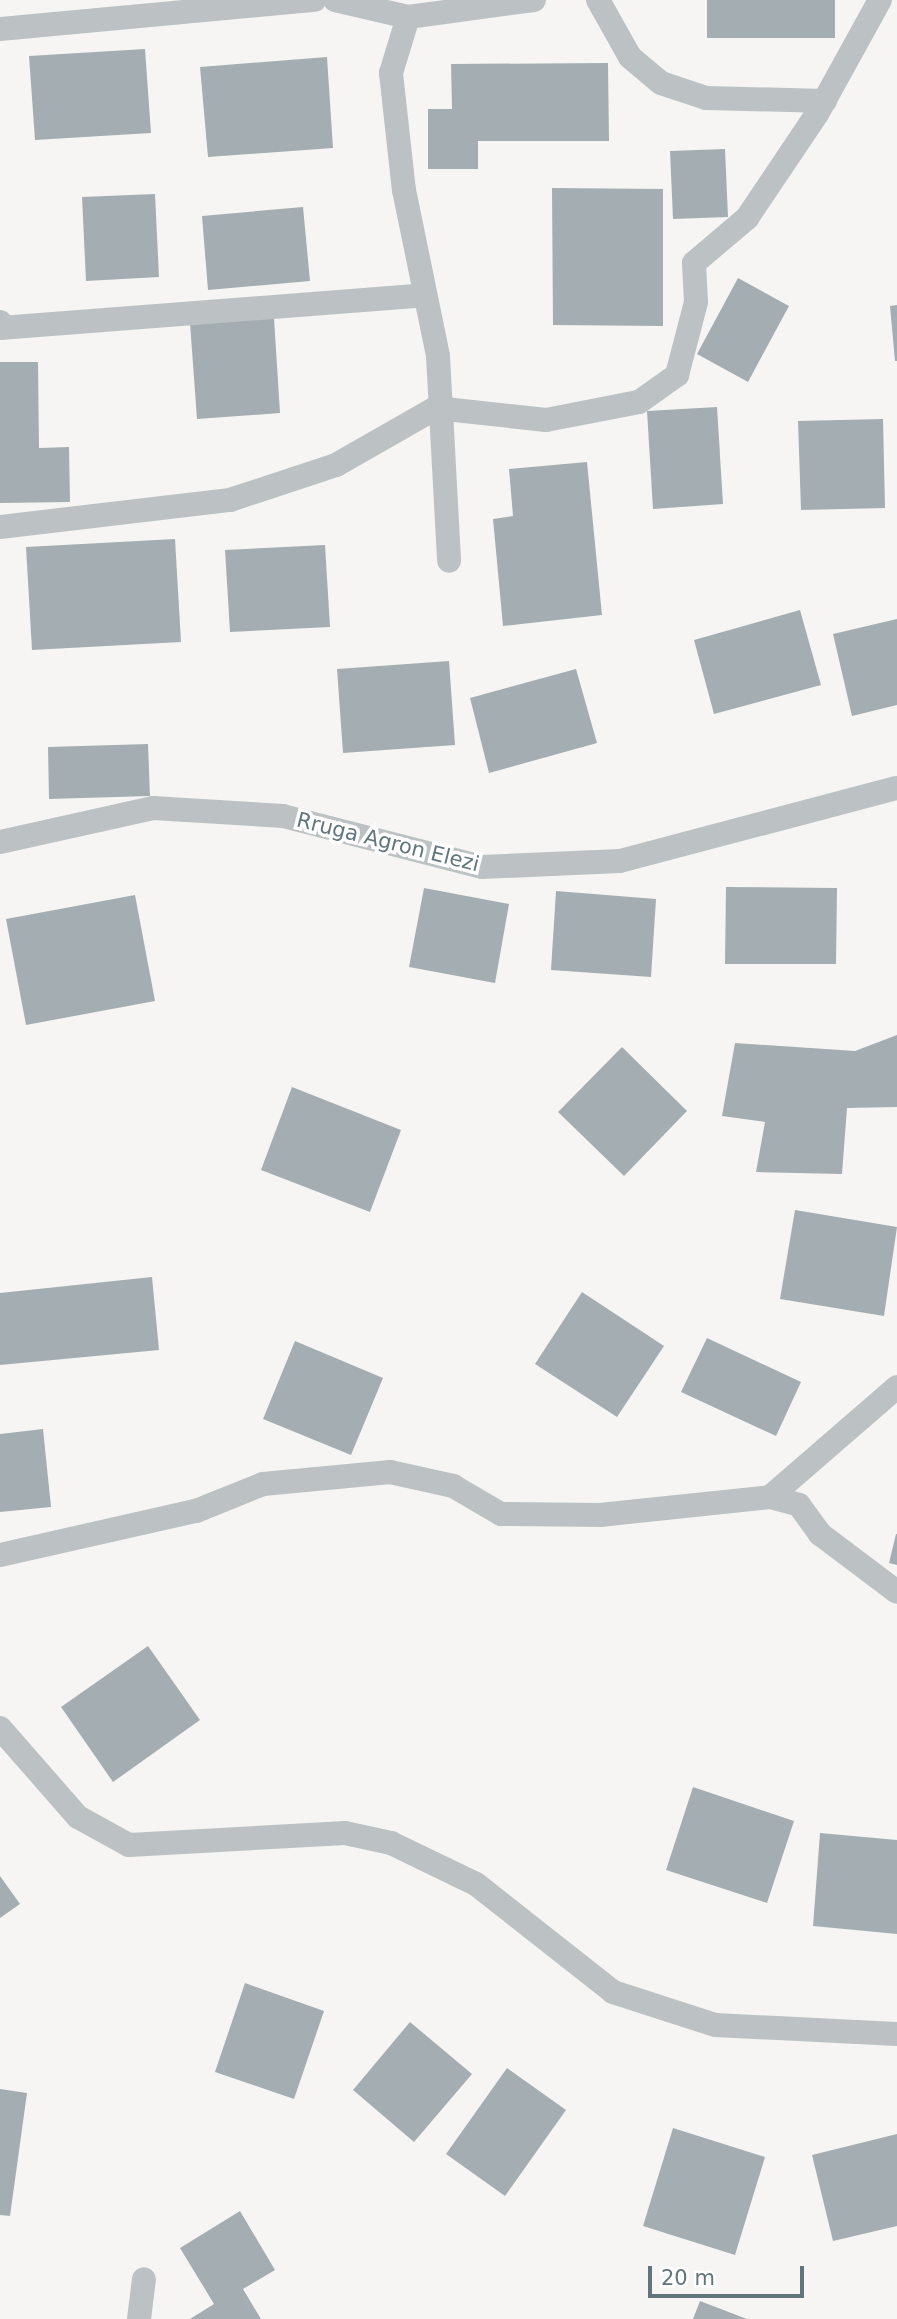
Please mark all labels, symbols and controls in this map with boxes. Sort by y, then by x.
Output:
street label: Rruga Agron Elezi [294,807,482,877]
scale bar [652,2252,808,2296]
text: 20 m [661,2266,715,2290]

